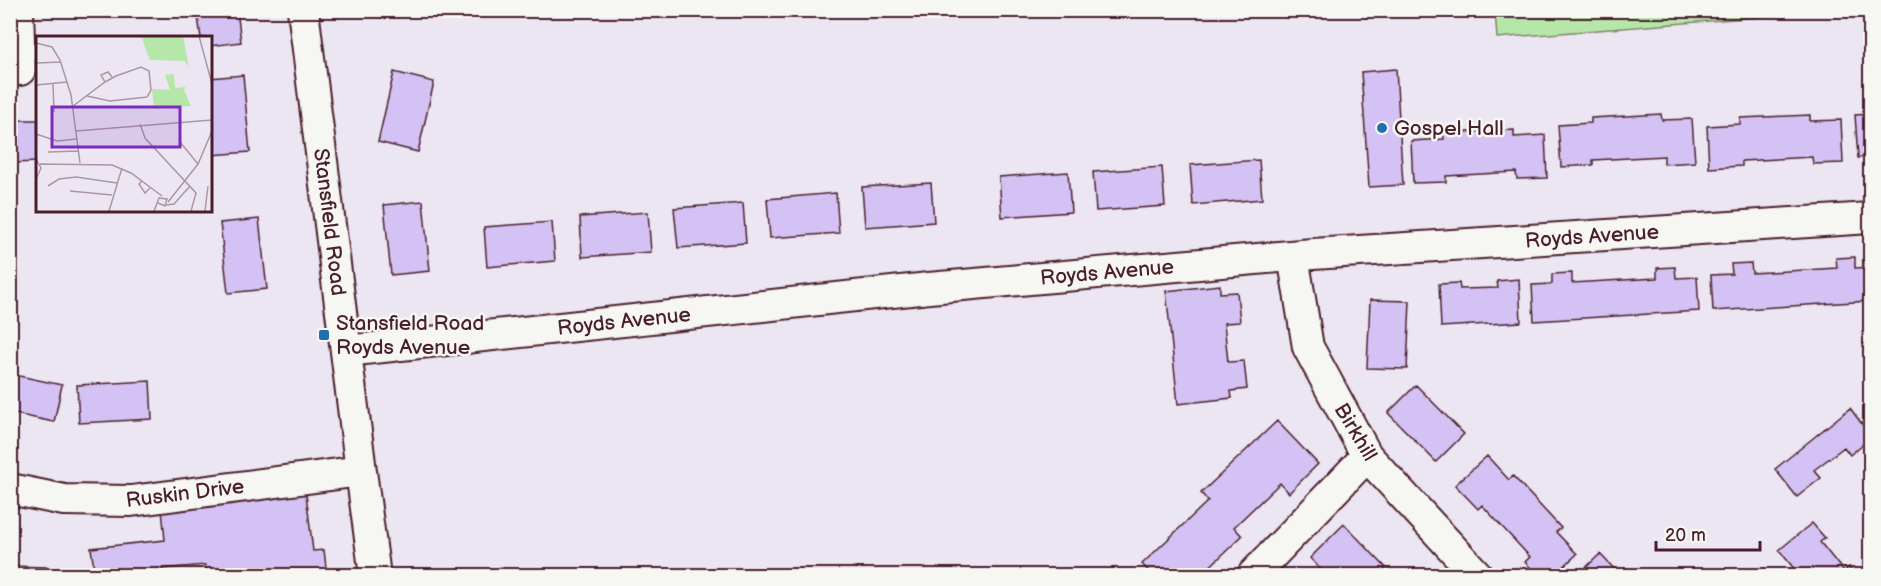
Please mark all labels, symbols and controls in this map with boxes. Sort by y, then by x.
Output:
inset map [36,36,212,212]
place label: Gospel Hall [1394,116,1504,141]
marker: Gospel Hall [1375,121,1389,135]
street label: Stansfield Road [308,147,351,297]
street label: Royds Avenue [1524,219,1660,254]
street label: Royds Avenue [1039,254,1175,291]
street label: Royds Avenue [556,302,692,341]
place label: Stansfield Road Royds Avenue [336,311,484,360]
marker: Stansfield Road Royds Avenue [317,328,331,342]
street label: Birkhill [1329,399,1383,466]
street label: Ruskin Drive [124,474,246,513]
scale bar [1656,514,1760,552]
text: 20 m [1665,525,1706,546]

